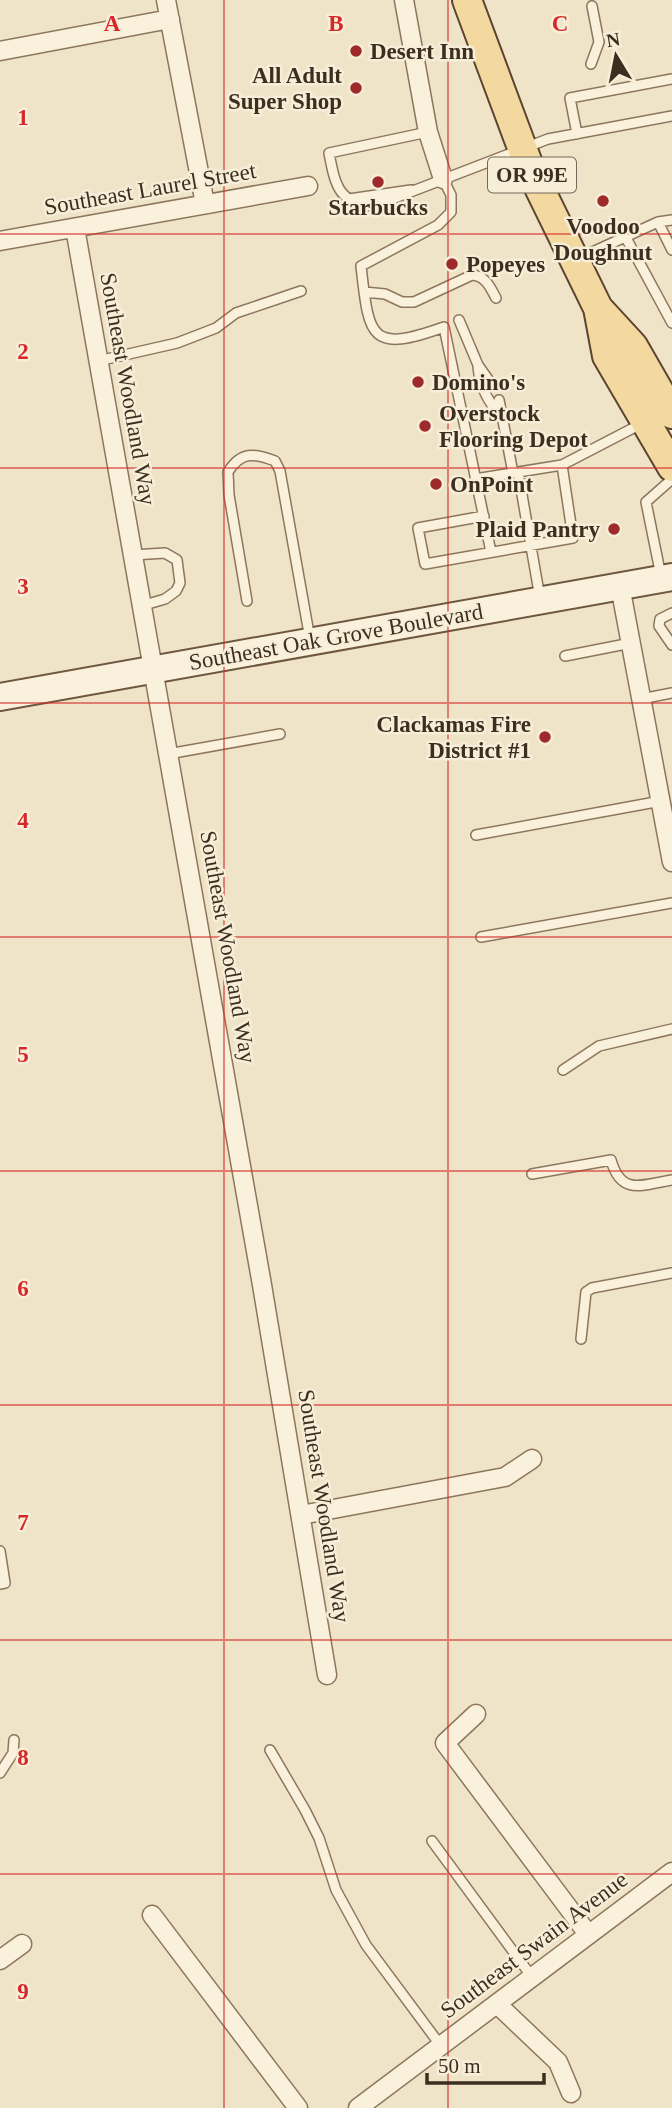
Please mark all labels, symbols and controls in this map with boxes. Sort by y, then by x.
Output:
text: A [104,11,121,36]
text: B [328,11,344,36]
text: C [552,11,568,36]
north arrow [581,21,651,91]
text: N [605,28,622,51]
place label: Desert Inn [370,39,474,64]
marker: Desert Inn [348,43,364,59]
place label: All Adult Super Shop [228,63,342,114]
marker: All Adult Super Shop [348,80,364,96]
text: 1 [17,105,29,130]
street label: Southeast Laurel Street [42,158,258,220]
road number: OR 99E [488,158,576,192]
marker: Starbucks [370,174,386,190]
marker: Voodoo Doughnut [595,193,611,209]
place label: Starbucks [328,195,428,220]
place label: Voodoo Doughnut [554,214,653,265]
place label: Popeyes [466,252,545,277]
marker: Popeyes [444,256,460,272]
street label: Southeast Woodland Way [95,271,161,508]
text: 2 [17,339,29,364]
place label: Domino's [432,370,525,395]
marker: Domino's [410,374,426,390]
place label: Overstock Flooring Depot [439,401,588,452]
marker: Overstock Flooring Depot [417,418,433,434]
place label: OnPoint [450,472,533,497]
marker: OnPoint [428,476,444,492]
place label: Plaid Pantry [475,517,600,542]
marker: Plaid Pantry [606,521,622,537]
text: 3 [17,574,29,599]
street label: Southeast Oak Grove Boulevard [187,599,486,675]
place label: Clackamas Fire District #1 [376,712,531,763]
marker: Clackamas Fire District #1 [537,729,553,745]
text: 4 [17,808,29,833]
street label: Southeast Woodland Way [195,829,261,1066]
text: 5 [17,1042,29,1067]
text: 6 [17,1276,29,1301]
street label: Southeast Woodland Way [293,1388,355,1625]
text: 7 [17,1510,29,1535]
text: 8 [17,1745,29,1770]
street label: Southeast Swain Avenue [436,1867,632,2023]
text: 9 [17,1979,29,2004]
scale bar [427,2042,544,2086]
text: 50 m [438,2054,481,2078]

